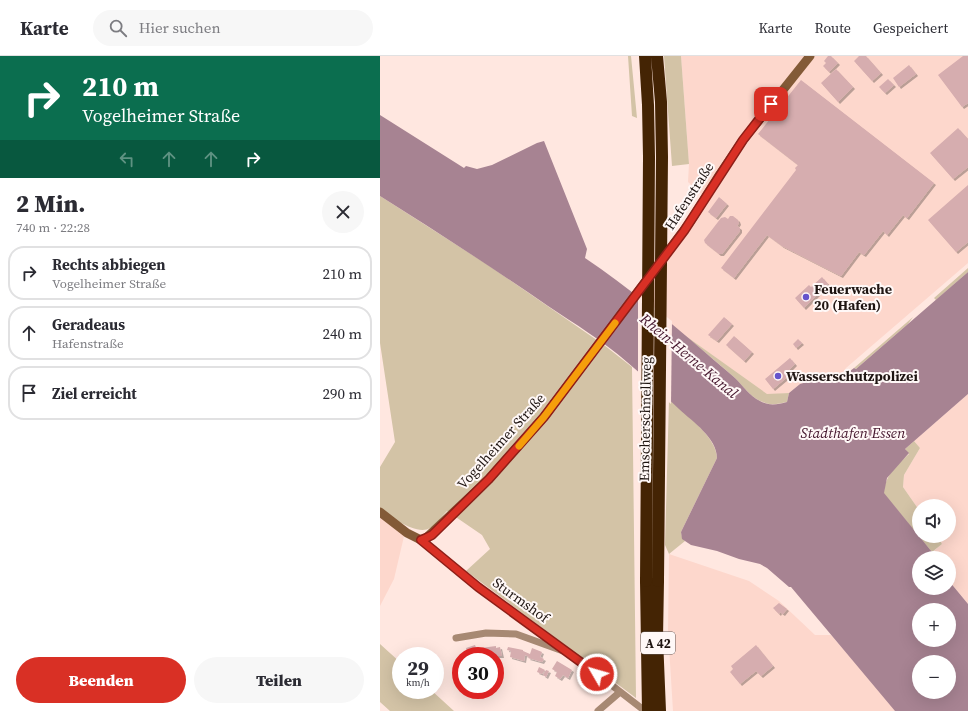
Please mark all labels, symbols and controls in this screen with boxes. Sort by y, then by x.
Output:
search box [93,10,373,46]
text: Karte [20,15,69,41]
icon: search [107,17,129,39]
text: Hier suchen [139,17,220,38]
text: Karte [758,18,793,38]
text: Route [815,18,851,38]
text: Gespeichert [873,18,948,38]
text: 210 m [82,67,159,105]
icon: right [16,72,68,124]
pin [754,87,788,121]
icon: arrive [760,93,782,115]
text: Vogelheimer Straße [82,103,240,128]
icon: left [116,148,138,170]
icon: ahead [158,148,180,170]
icon: ahead [200,148,222,170]
icon: right [242,148,264,170]
street label: Hafenstraße [660,158,718,234]
text: 2 Min. [16,187,85,220]
button: close [322,191,364,233]
text: 740 m · 22:28 [16,219,90,236]
text: Rechts abbiegen [52,254,166,275]
icon: right [18,262,40,284]
text: 210 m [322,263,362,284]
text: Vogelheimer Straße [52,275,166,292]
place label: Feuerwache 20 (Hafen) [814,279,892,315]
marker: Feuerwache 20 (Hafen) [801,292,811,302]
water label: Rhein-Herne-Kanal [635,308,743,403]
text: Geradeaus [52,314,125,335]
icon: ahead [18,322,40,344]
text: 240 m [322,323,362,344]
text: Hafenstraße [52,335,124,352]
street label: Emscherschnellweg [634,356,656,482]
place label: Wasserschutzpolizei [786,366,918,386]
marker: Wasserschutzpolizei [773,371,783,381]
icon: arrive [18,382,40,404]
text: Ziel erreicht [52,383,137,404]
text: 290 m [322,383,362,404]
street label: Vogelheimer Straße [452,389,550,493]
water label: Stadthafen Essen [801,422,906,443]
map controls [912,499,956,699]
button: sound [912,499,956,543]
button: layers [912,551,956,595]
street label: Sturmshof [489,573,554,628]
button: + [912,603,956,647]
road number: A 42 [641,632,675,654]
speed limit sign: 30 [452,647,504,699]
position arrow [576,653,618,695]
text: 29 [407,654,429,682]
button: − [912,655,956,699]
button: Beenden [16,657,186,703]
button: Teilen [194,657,364,703]
text: km/h [406,676,430,689]

